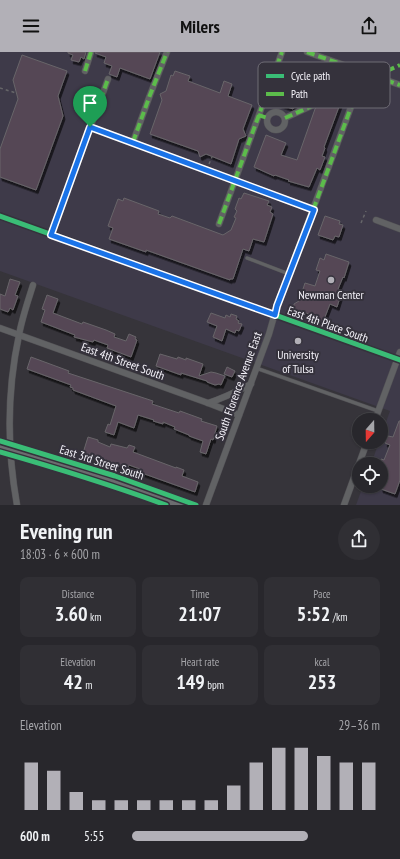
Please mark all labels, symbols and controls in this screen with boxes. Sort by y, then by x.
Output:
icon: menu [20,15,42,37]
text: Milers [180,15,220,38]
icon: share [358,15,380,37]
legend [258,62,390,108]
text: Cycle path [291,69,330,83]
pin [73,86,107,127]
text: Path [291,87,308,101]
icon: arrive [79,92,101,114]
marker: Newman Center [326,275,336,285]
place label: Newman Center [298,287,365,302]
street label: East 4th Place South [285,302,371,346]
street label: South Florence Avenue East [211,329,265,442]
marker: University of Tulsa [293,336,303,346]
street label: East 4th Street South [79,339,167,383]
place label: University of Tulsa [277,347,319,376]
north arrow [352,413,388,449]
map controls [352,413,388,493]
street label: East 3rd Street South [58,441,146,483]
button: locate [352,457,388,493]
text: Evening run [20,517,113,545]
button: share [338,518,380,560]
text: 18:03 · 6 × 600 m [20,546,100,563]
text: Distance [62,587,94,601]
text: Time [190,587,210,601]
text: Pace [313,587,331,601]
text: 3.60 [55,601,88,627]
text: 21:07 [178,601,222,627]
text: 5:52 [297,601,330,627]
text: km [88,610,101,624]
text: /km [330,610,347,624]
text: Elevation [60,655,96,669]
text: Heart rate [181,655,219,669]
text: kcal [314,655,330,669]
text: 42 [64,669,83,695]
text: 149 [176,669,205,695]
text: 253 [308,669,336,695]
text: m [83,678,92,692]
text: bpm [205,678,224,692]
text: Elevation [20,717,62,734]
text: 29–36 m [338,717,380,734]
text: 600 m [20,828,50,845]
text: 5:55 [84,828,104,845]

